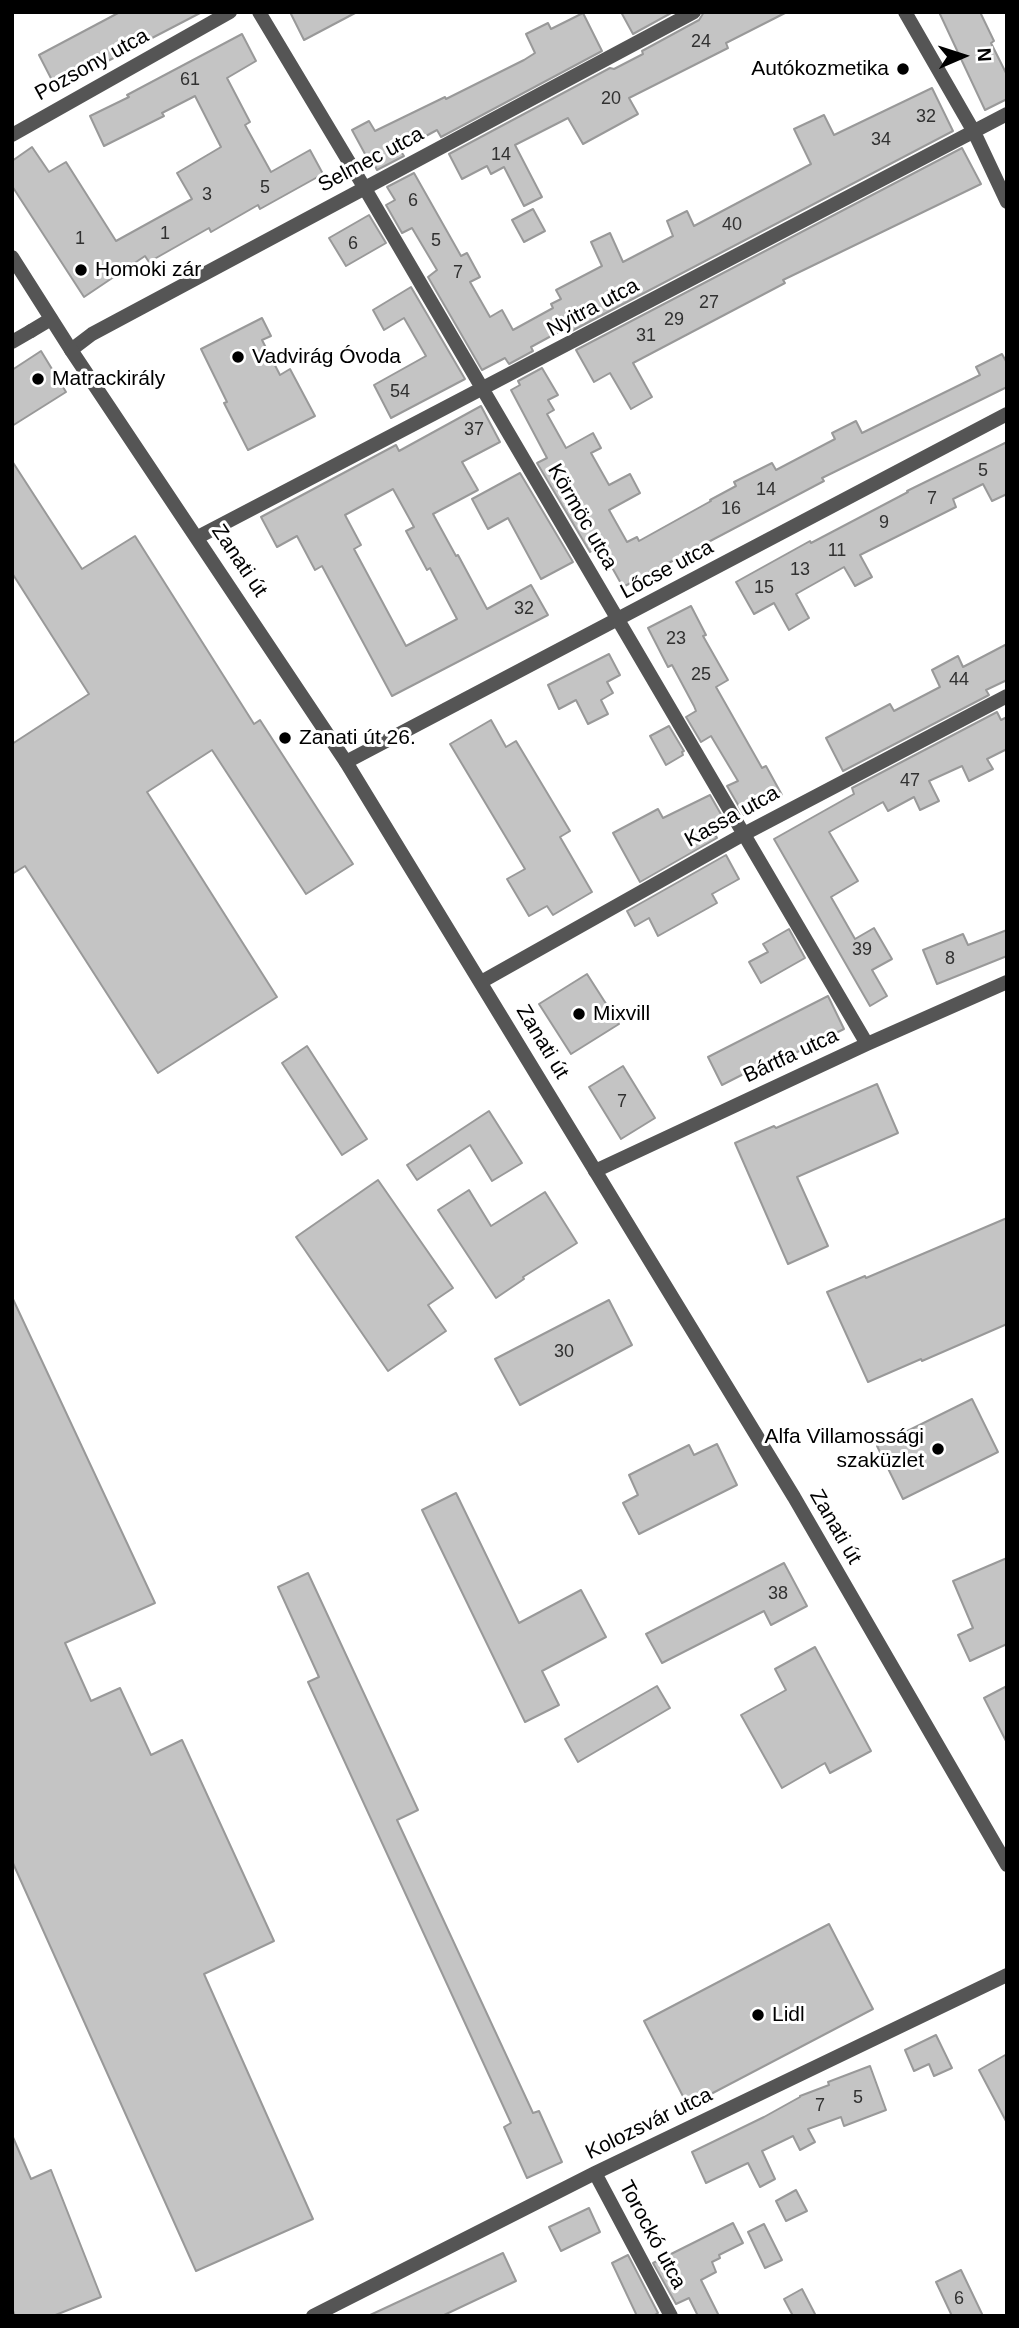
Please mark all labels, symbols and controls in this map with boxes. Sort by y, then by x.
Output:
north arrow [928,21,998,91]
street label: Pozsony utca [31,23,153,107]
house number: 24 [691,31,711,53]
text: N [974,47,995,62]
place label: Autókozmetika [751,56,889,82]
marker: Autókozmetika [895,61,911,77]
house number: 61 [180,69,200,91]
house number: 20 [601,88,621,110]
house number: 32 [916,106,936,128]
street label: Selmec utca [314,122,428,198]
house number: 34 [871,129,891,151]
house number: 14 [491,144,511,166]
house number: 5 [260,177,270,199]
house number: 3 [202,184,212,206]
house number: 6 [408,190,418,212]
house number: 40 [722,214,742,236]
house number: 1 [160,223,170,245]
house number: 1 [75,228,85,250]
house number: 5 [431,230,441,252]
house number: 6 [348,233,358,255]
place label: Homoki zár [95,257,201,283]
marker: Homoki zár [73,262,89,278]
house number: 7 [453,262,463,284]
street label: Nyitra utca [543,273,643,343]
house number: 27 [699,292,719,314]
house number: 29 [664,309,684,331]
house number: 31 [636,325,656,347]
place label: Vadvirág Óvoda [252,344,401,370]
marker: Vadvirág Óvoda [230,349,246,365]
place label: Matrackirály [52,366,165,392]
marker: Matrackirály [30,371,46,387]
house number: 54 [390,381,410,403]
house number: 37 [464,419,484,441]
street label: Körmöc utca [542,460,622,574]
house number: 5 [978,460,988,482]
house number: 14 [756,479,776,501]
house number: 7 [927,488,937,510]
house number: 16 [721,498,741,520]
house number: 9 [879,512,889,534]
street label: Zanati út [206,520,272,602]
street label: Lőcse utca [616,535,718,605]
house number: 11 [828,540,846,562]
house number: 13 [790,559,810,581]
house number: 15 [754,577,774,599]
house number: 32 [514,598,534,620]
house number: 23 [666,628,686,650]
house number: 25 [691,664,711,686]
house number: 44 [949,669,969,691]
place label: Zanati út 26. [299,725,416,751]
marker: Zanati út 26. [277,730,293,746]
house number: 47 [900,770,920,792]
street label: Kassa utca [680,781,784,853]
house number: 39 [852,939,872,961]
house number: 8 [945,948,955,970]
street label: Zanati út [510,1000,574,1084]
place label: Mixvill [593,1001,650,1027]
marker: Mixvill [571,1006,587,1022]
street label: Bártfa utca [740,1023,842,1089]
house number: 7 [617,1091,627,1113]
house number: 30 [554,1341,574,1363]
place label: Alfa Villamossági szaküzlet [764,1424,924,1474]
marker: Alfa Villamossági szaküzlet [930,1441,946,1457]
street label: Zanati út [804,1485,866,1569]
house number: 38 [768,1583,788,1605]
place label: Lidl [772,2002,805,2028]
marker: Lidl [750,2007,766,2023]
street label: Kolozsvár utca [582,2082,716,2166]
house number: 5 [853,2087,863,2109]
house number: 7 [815,2095,825,2117]
street label: Torockó utca [613,2177,691,2293]
house number: 6 [954,2288,964,2310]

